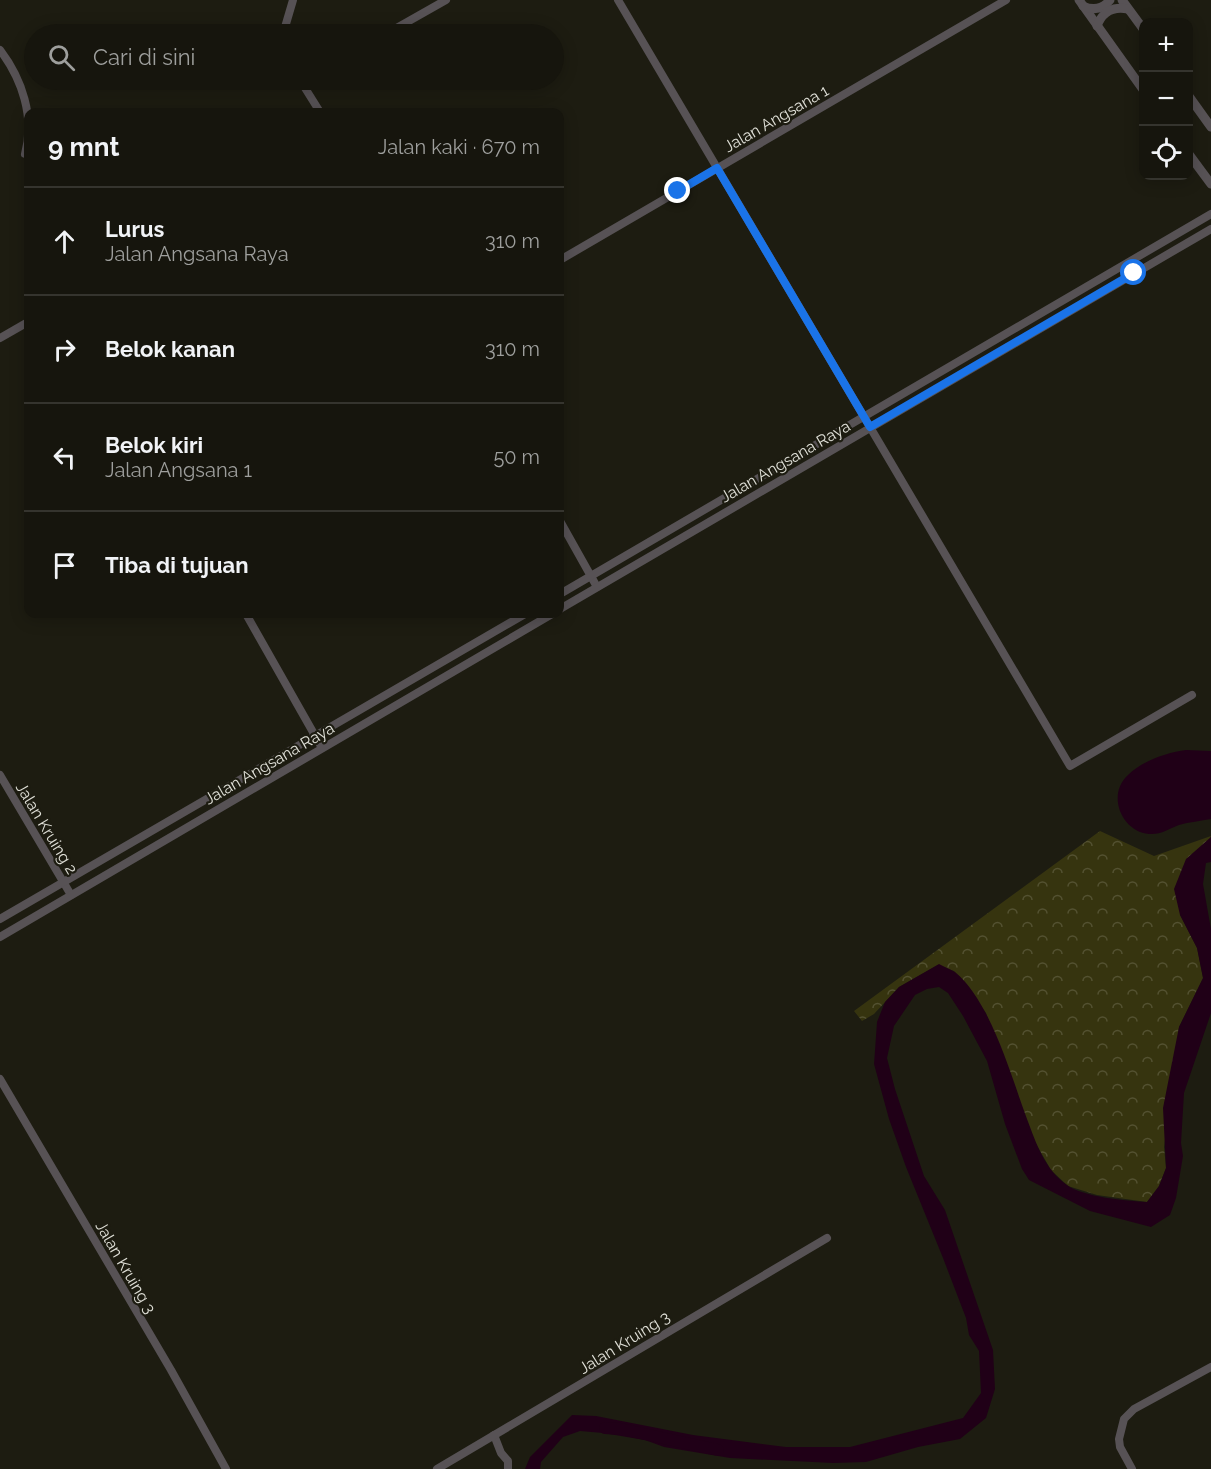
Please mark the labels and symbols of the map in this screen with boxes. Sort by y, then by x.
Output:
street label: Jalan Angsana 1 [721,81,832,156]
route end [664,177,690,203]
route start [1120,259,1146,285]
street label: Jalan Angsana Raya [717,416,854,506]
street label: Jalan Angsana Raya [201,718,338,808]
street label: Jalan Kruing 2 [12,779,81,877]
street label: Jalan Kruing 3 [91,1218,160,1317]
street label: Jalan Kruing 3 [575,1307,673,1378]

